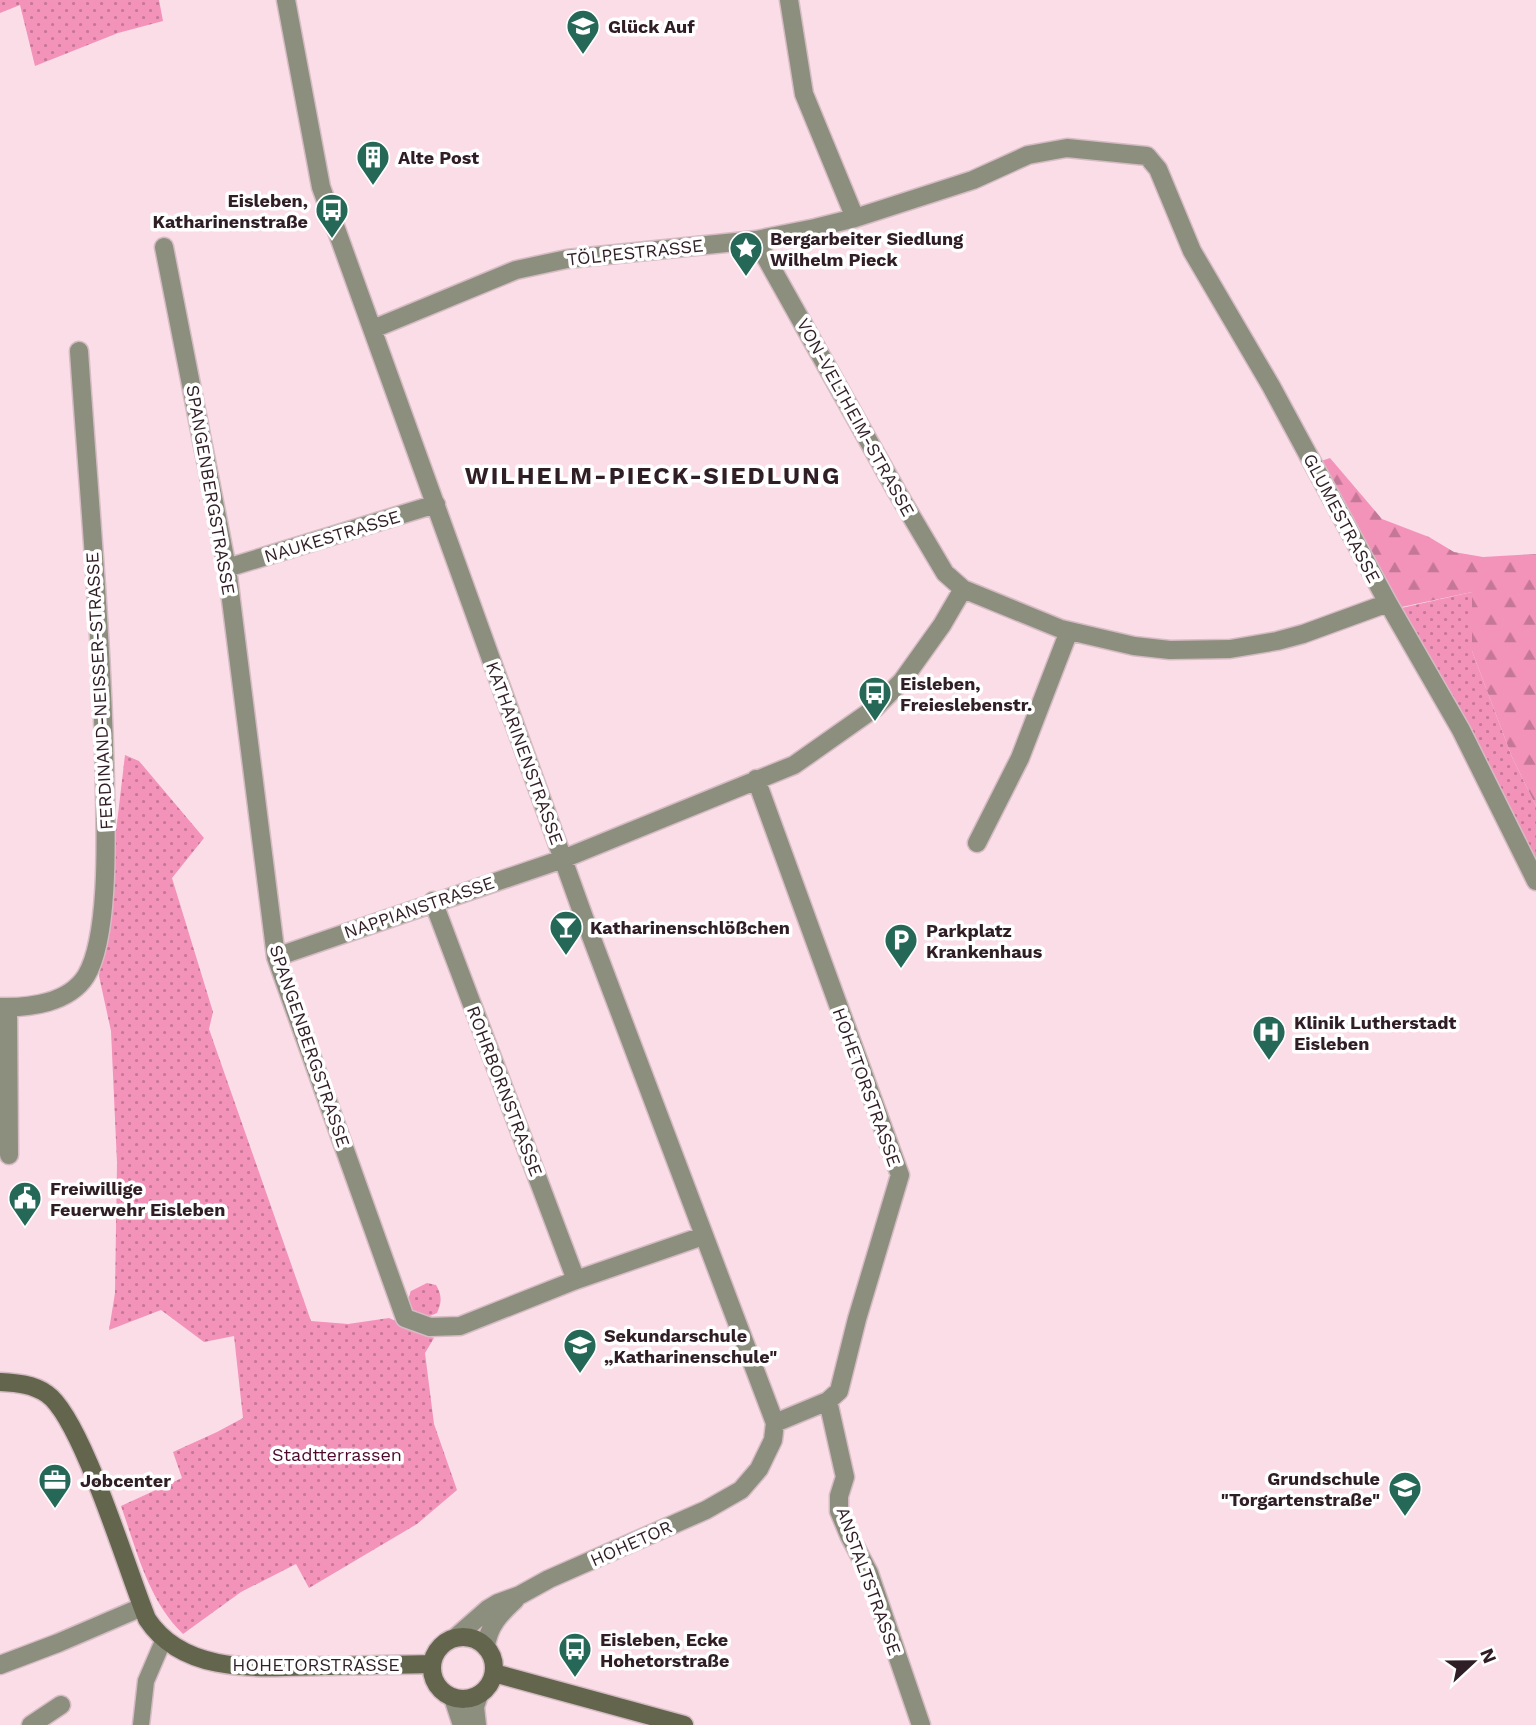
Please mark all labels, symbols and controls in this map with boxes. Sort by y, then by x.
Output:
school or university icon: Glück Auf [564,7,602,56]
place label: Glück Auf [608,16,695,37]
building icon: Alte Post [354,138,392,187]
place label: Alte Post [398,147,479,168]
place label: Eisleben, Katharinenstraße [153,190,308,232]
bus stop icon: Eisleben, Katharinenstraße [313,191,351,240]
place label: Bergarbeiter Siedlung Wilhelm Pieck [770,228,964,270]
place icon: Bergarbeiter Siedlung Wilhelm Pieck [727,229,765,278]
street label: TÖLPESTRASSE [566,234,704,270]
street label: VON-VELTHEIM-STRASSE [793,314,919,520]
street label: SPANGENBERGSTRASSE [182,383,240,597]
street label: GLUMESTRASSE [1299,450,1385,586]
district label: WILHELM-PIECK-SIEDLUNG [465,462,841,490]
street label: NAUKESTRASSE [262,505,402,567]
street label: FERDINAND-NEISSER-STRASSE [81,552,117,830]
street label: KATHARINENSTRASSE [482,659,568,847]
place label: Eisleben, Freieslebenstr. [900,673,1032,715]
bus stop icon: Eisleben, Freieslebenstr. [856,674,894,723]
street label: NAPPIANSTRASSE [341,871,497,943]
bar icon: Katharinenschlößchen [547,908,585,957]
place label: Katharinenschlößchen [590,917,790,938]
place label: Parkplatz Krankenhaus [926,920,1043,962]
parking icon: Parkplatz Krankenhaus [882,921,920,970]
street label: SPANGENBERGSTRASSE [265,942,355,1150]
street label: ROHRBORNSTRASSE [463,1003,547,1179]
street label: HOHETORSTRASSE [829,1005,905,1169]
place label: Klinik Lutherstadt Eisleben [1294,1012,1456,1054]
hospital icon: Klinik Lutherstadt Eisleben [1250,1013,1288,1062]
place label: Freiwillige Feuerwehr Eisleben [50,1178,225,1220]
public building icon: Freiwillige Feuerwehr Eisleben [6,1179,44,1228]
place label: Sekundarschule „Katharinenschule" [604,1325,777,1367]
school or university icon: Sekundarschule „Katharinenschule" [561,1326,599,1375]
park label: Stadtterrassen [272,1444,402,1465]
office icon: Jobcenter [36,1461,74,1510]
place label: Grundschule "Torgartenstraße" [1221,1468,1380,1510]
school or university icon: Grundschule "Torgartenstraße" [1386,1469,1424,1518]
place label: Jobcenter [80,1470,171,1491]
street label: ANSTALTSTRASSE [832,1504,906,1658]
street label: HOHETOR [587,1516,675,1570]
north arrow [1438,1627,1508,1697]
place label: Eisleben, Ecke Hohetorstraße [600,1629,729,1671]
bus stop icon: Eisleben, Ecke Hohetorstraße [556,1630,594,1679]
text: N [1475,1645,1502,1667]
street label: HOHETORSTRASSE [232,1654,400,1675]

